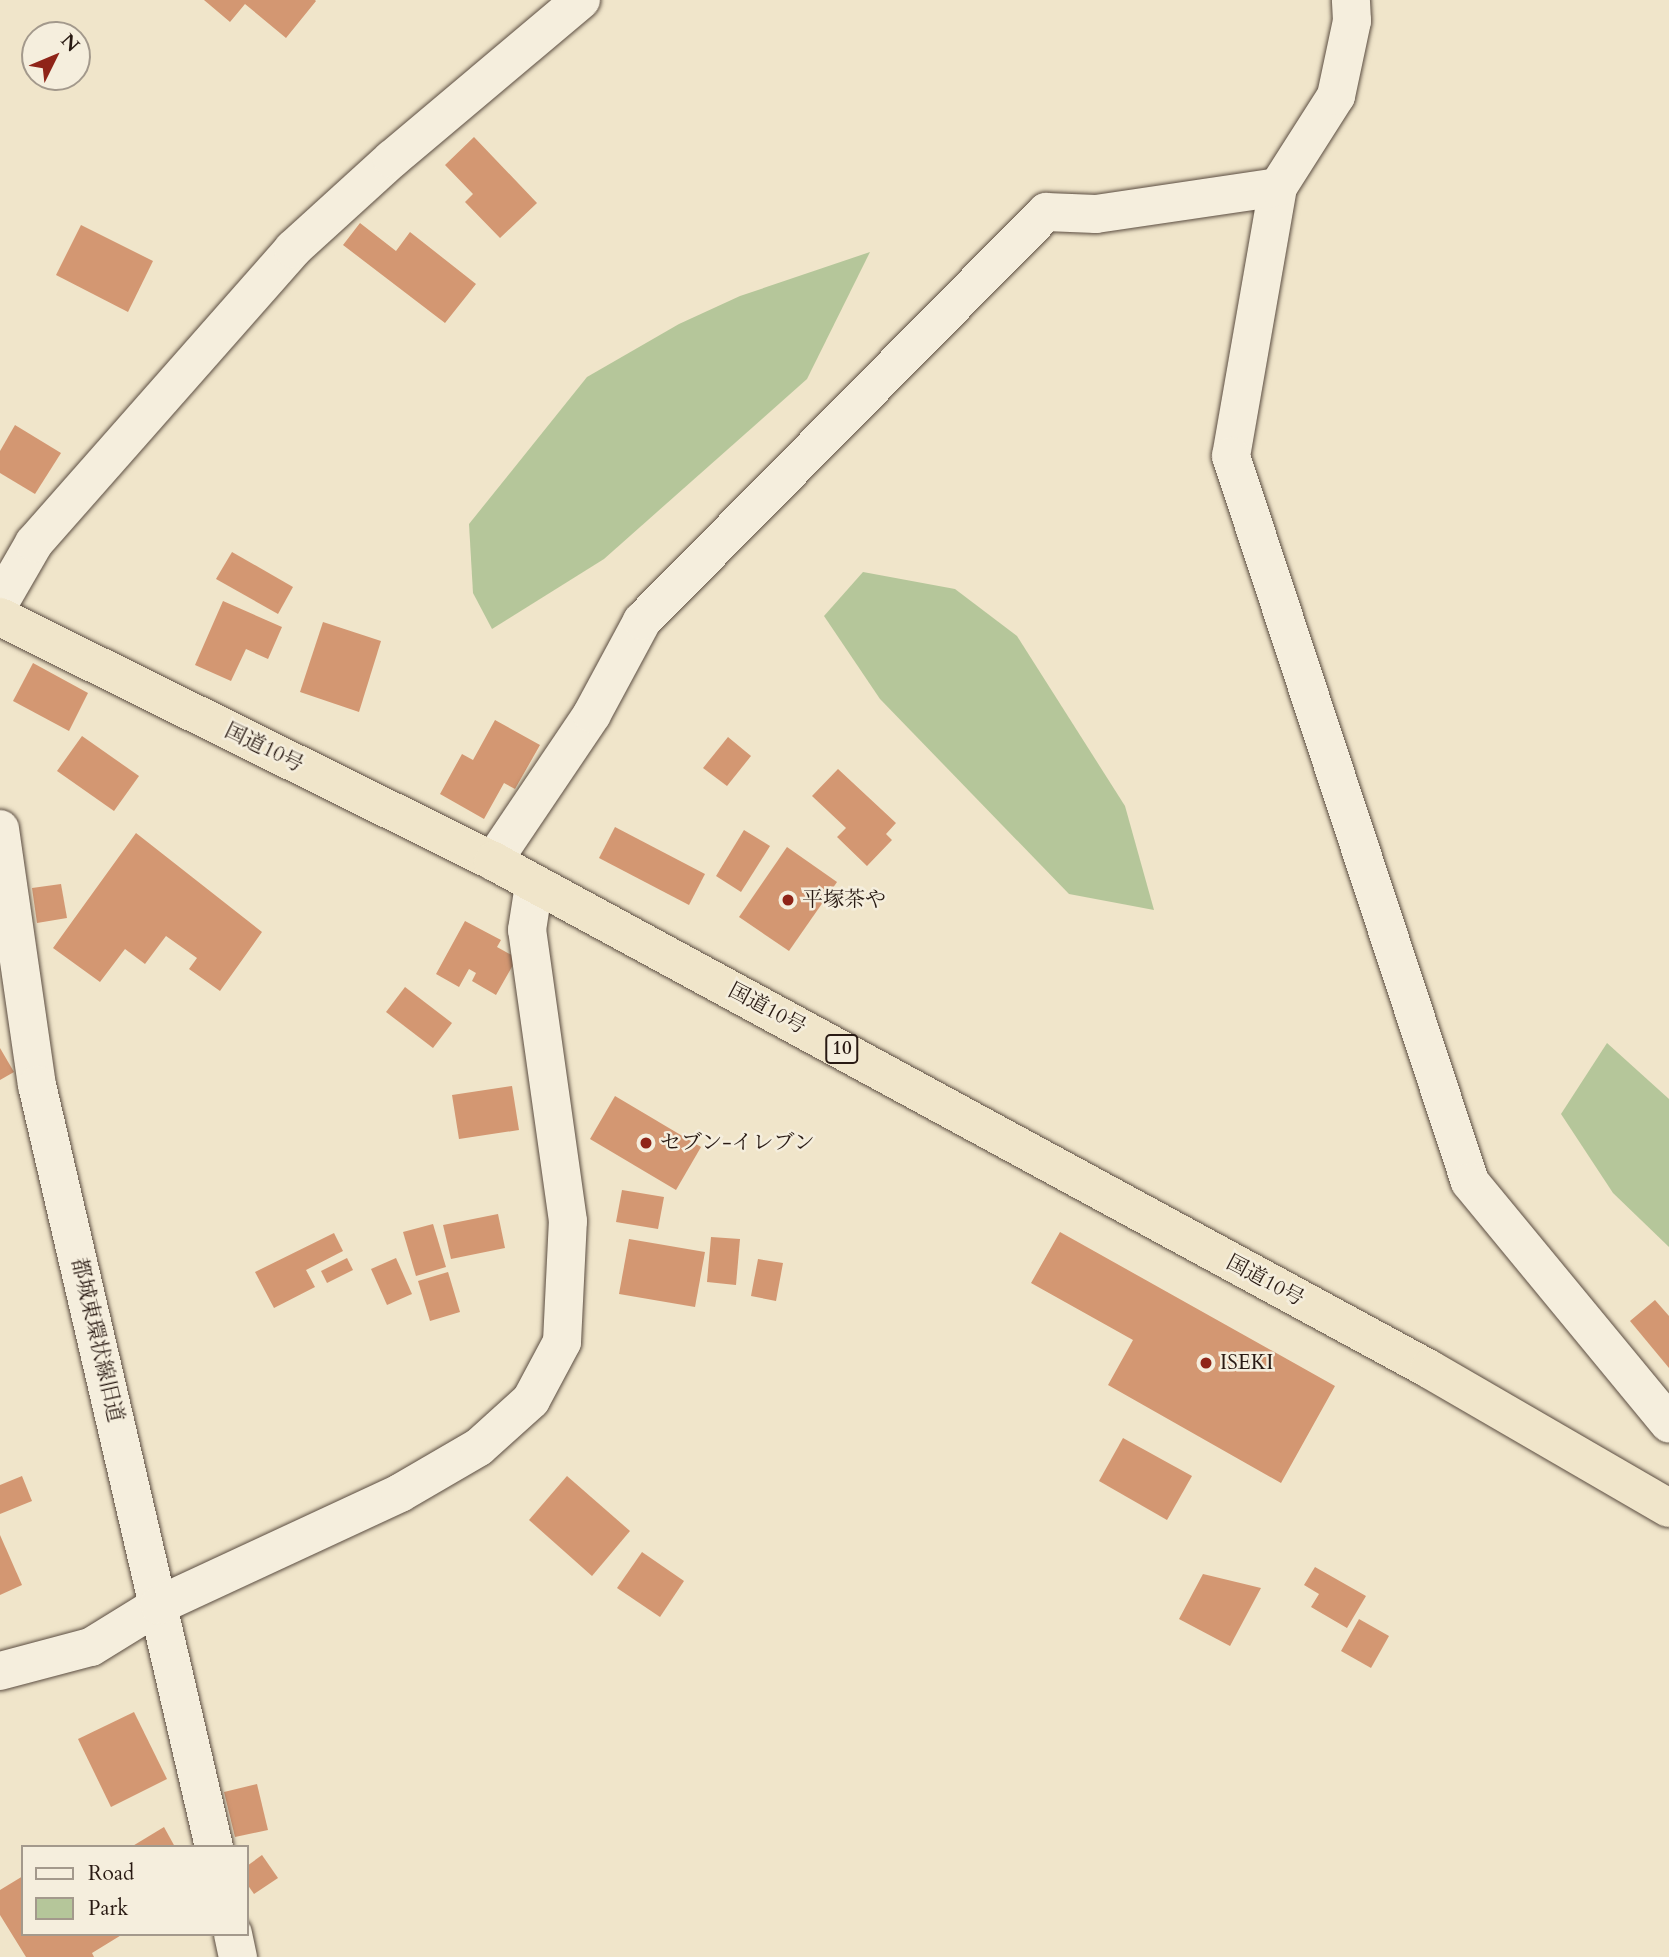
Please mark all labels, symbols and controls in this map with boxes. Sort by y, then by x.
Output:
north arrow [21,21,91,91]
text: N [55,28,85,58]
street label: 国道10号 [220,718,308,778]
place label: 平塚茶や [802,887,886,913]
marker: 平塚茶や [780,892,796,908]
street label: 国道10号 [724,978,810,1040]
road number: 10 [824,1034,860,1064]
place label: セブン-イレブン [660,1130,816,1156]
marker: セブン-イレブン [638,1135,654,1151]
street label: 国道10号 [1222,1250,1308,1312]
street label: 都城東環状線旧道 [66,1255,128,1425]
place label: ISEKI [1220,1350,1273,1376]
marker: ISEKI [1198,1355,1214,1371]
legend [21,1845,248,1936]
text: Road [88,1859,134,1888]
text: Park [88,1894,128,1923]

